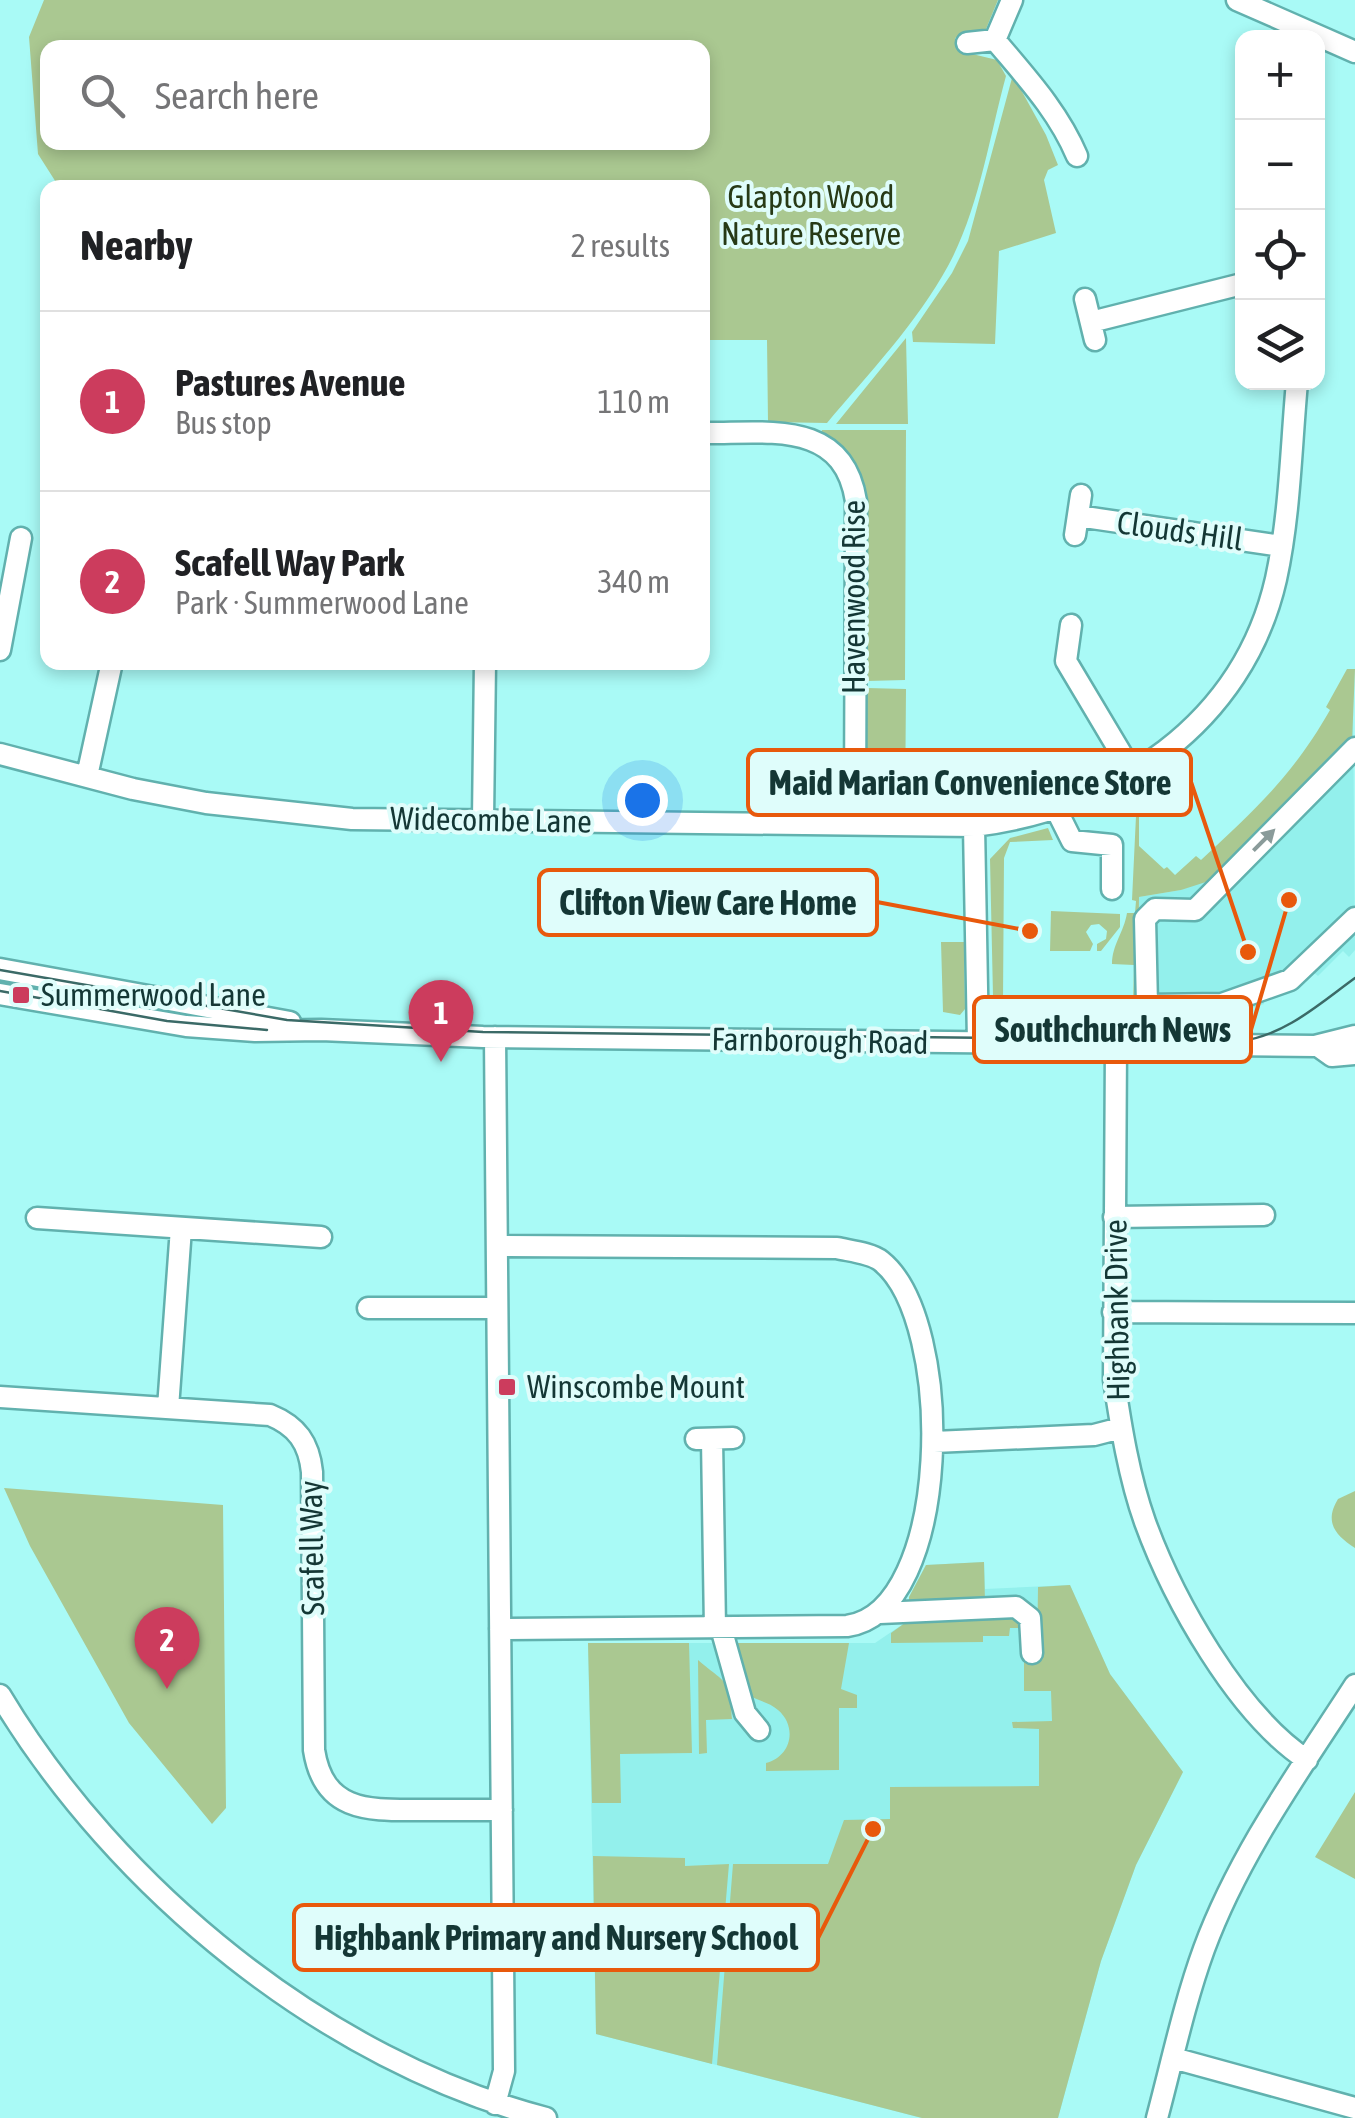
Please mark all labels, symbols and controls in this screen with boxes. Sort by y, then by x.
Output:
map controls [1235,30,1325,390]
button: + [1235,30,1325,120]
search box [40,40,710,150]
icon: search [75,68,130,123]
text: Search here [155,74,319,117]
button: − [1235,120,1325,210]
park label: Glapton Wood Nature Reserve [721,178,901,252]
button: locate [1235,210,1325,300]
text: Nearby [80,221,193,269]
text: 2 results [571,227,670,264]
button: layers [1235,300,1325,390]
text: Pastures Avenue [175,361,406,404]
text: 1 [105,383,120,420]
text: 110 m [597,383,670,420]
text: Bus stop [175,404,272,441]
street label: Havenwood Rise [835,500,872,694]
street label: Clouds Hill [1115,503,1246,558]
text: Scafell Way Park [175,541,404,584]
text: 2 [105,563,120,600]
text: 340 m [597,563,670,600]
text: Park · Summerwood Lane [175,584,469,621]
callout: Maid Marian Convenience Store [748,750,1191,815]
text: Maid Marian Convenience Store [768,762,1172,802]
your location [617,775,668,826]
street label: Widecombe Lane [390,799,592,840]
one-way arrow [1252,828,1276,852]
callout: Clifton View Care Home [539,870,877,935]
text: Clifton View Care Home [559,882,857,922]
place label: Summerwood Lane [41,976,266,1013]
pin: 1 [408,980,474,1062]
marker: Summerwood Lane [10,984,32,1006]
callout: Southchurch News [974,997,1251,1062]
text: Southchurch News [995,1009,1231,1049]
street label: Farnborough Road [711,1020,929,1061]
street label: Highbank Drive [1096,1219,1137,1401]
place label: Winscombe Mount [527,1368,745,1405]
marker: Winscombe Mount [496,1376,518,1398]
street label: Scafell Way [292,1480,331,1616]
pin: 2 [134,1606,200,1689]
callout: Highbank Primary and Nursery School [294,1905,818,1970]
text: Highbank Primary and Nursery School [314,1917,799,1957]

